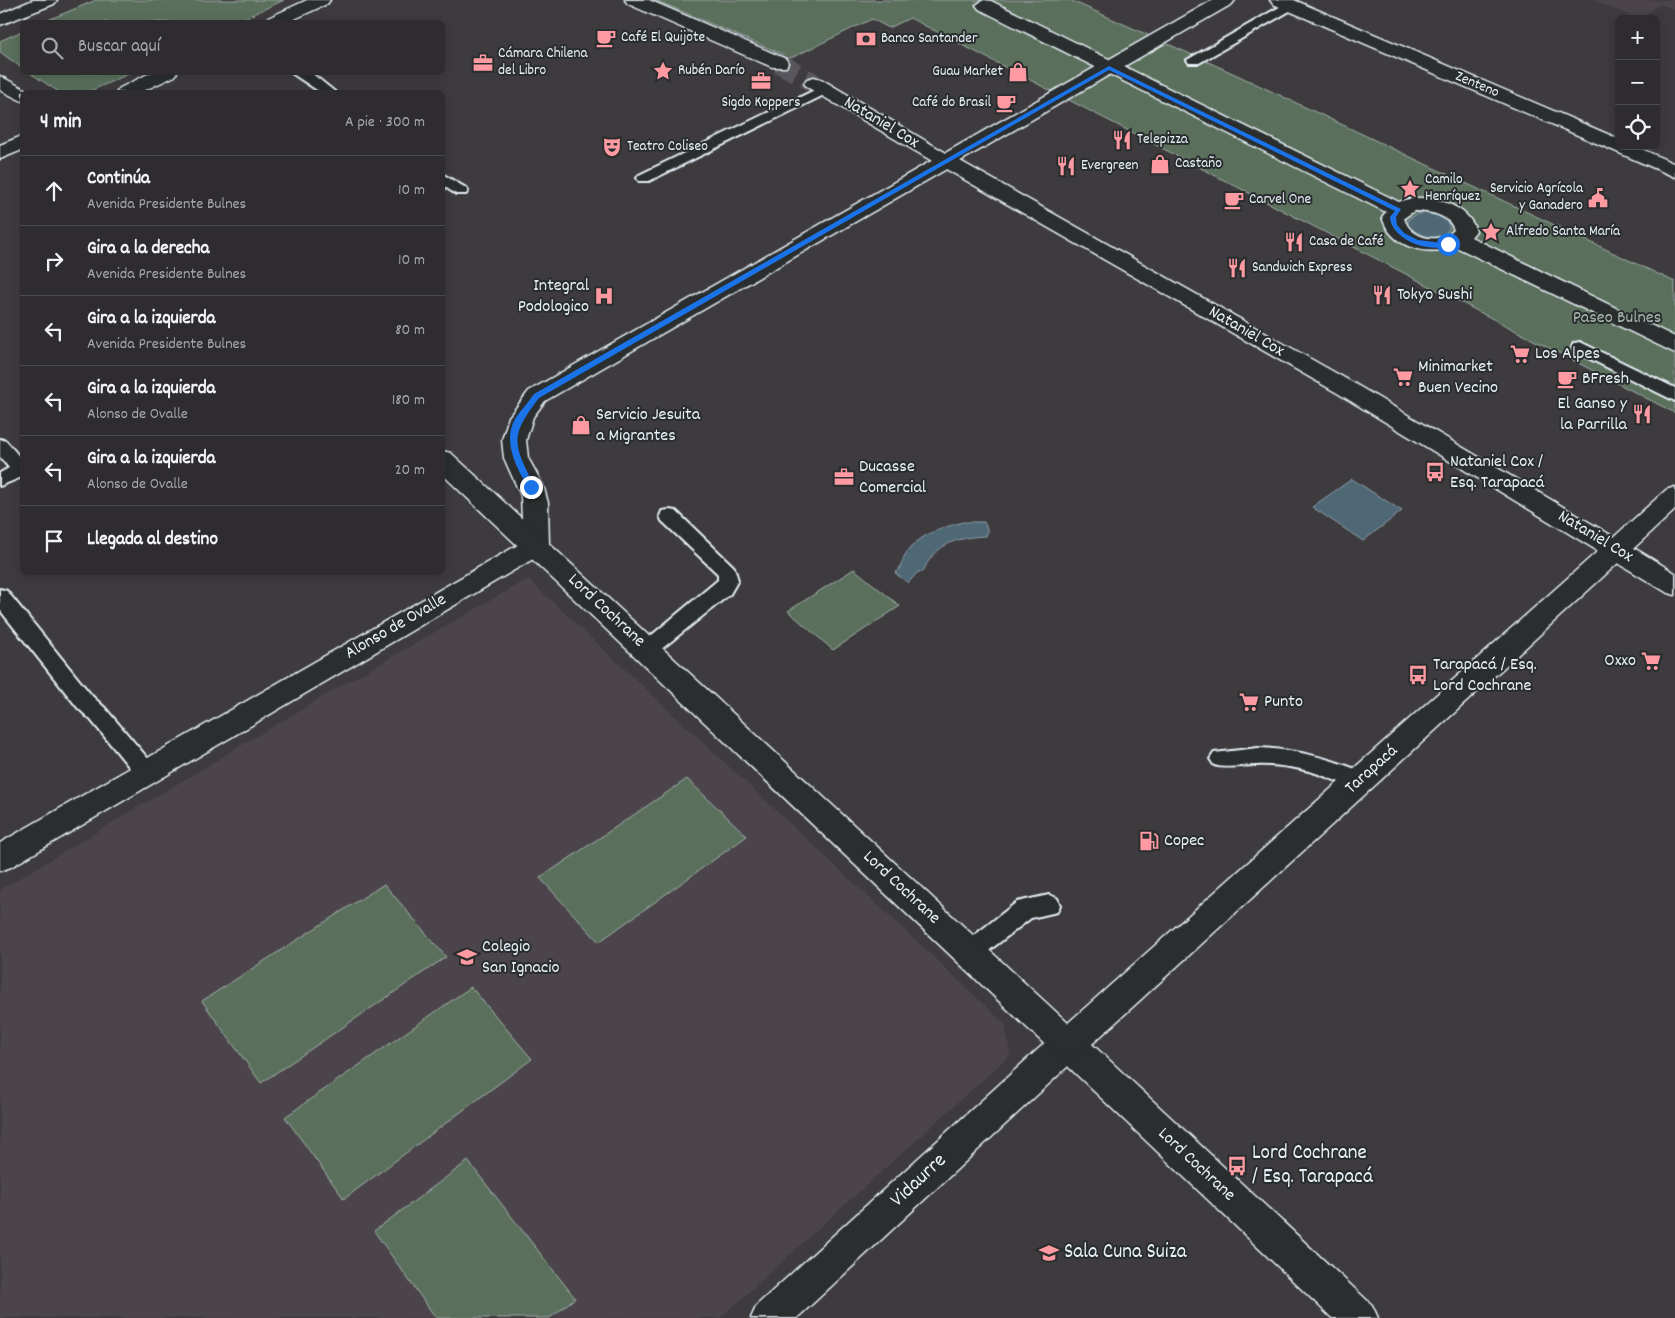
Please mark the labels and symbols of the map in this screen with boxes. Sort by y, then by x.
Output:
cafe icon: Café El Quijote [595,27,617,49]
place label: Café El Quijote [621,27,706,49]
bank icon: Banco Santander [855,28,877,50]
place label: Banco Santander [881,28,978,50]
place label: Cámara Chilena del Libro [498,43,588,82]
office icon: Cámara Chilena del Libro [472,52,494,74]
place icon: Rubén Darío [652,60,674,82]
place label: Rubén Darío [678,60,745,82]
place label: Guau Market [932,61,1003,83]
shop icon: Guau Market [1007,61,1029,83]
street label: Zenteno [1452,66,1503,104]
office icon: Sigdo Koppers [750,70,772,92]
street label: Nataniel Cox [839,91,924,155]
place label: Sigdo Koppers [722,92,801,114]
place label: Café do Brasil [912,92,991,114]
cafe icon: Café do Brasil [995,92,1017,114]
restaurant icon: Telepizza [1111,129,1133,151]
place label: Telepizza [1137,129,1189,151]
theatre icon: Teatro Coliseo [601,136,623,158]
place label: Teatro Coliseo [627,136,708,158]
shop icon: Castaño [1149,153,1171,175]
place label: Castaño [1175,153,1222,175]
restaurant icon: Evergreen [1055,155,1077,177]
place label: Evergreen [1081,155,1139,177]
place label: Camilo Henríquez [1425,169,1480,208]
place icon: Camilo Henríquez [1399,178,1421,200]
place label: Servicio Agrícola y Ganadero [1490,178,1584,217]
public building icon: Servicio Agrícola y Ganadero [1587,187,1609,209]
cafe icon: Carvel One [1223,189,1245,211]
place label: Carvel One [1249,189,1311,211]
place icon: Alfredo Santa María [1480,221,1502,243]
place label: Alfredo Santa María [1506,221,1621,243]
restaurant icon: Casa de Café [1283,231,1305,253]
place label: Casa de Café [1309,231,1384,253]
route start [1437,233,1460,256]
restaurant icon: Sandwich Express [1226,257,1248,279]
place label: Sandwich Express [1252,257,1352,279]
place label: Integral Podologico [518,274,590,320]
place label: Tokyo Sushi [1397,283,1472,308]
restaurant icon: Tokyo Sushi [1371,284,1393,306]
hospital icon: Integral Podologico [593,285,615,307]
street label: Nataniel Cox [1203,300,1289,364]
park label: Paseo Bulnes [1573,306,1661,331]
place label: Los Alpes [1535,342,1600,367]
supermarket icon: Los Alpes [1509,343,1531,365]
place label: Minimarket Buen Vecino [1418,355,1498,401]
supermarket icon: Minimarket Buen Vecino [1392,366,1414,388]
place label: BFresh [1582,367,1629,392]
cafe icon: BFresh [1556,368,1578,390]
place label: El Ganso y la Parrilla [1558,392,1628,438]
place label: Servicio Jesuita a Migrantes [596,403,701,449]
restaurant icon: El Ganso y la Parrilla [1631,403,1653,425]
shop icon: Servicio Jesuita a Migrantes [570,414,592,436]
place label: Nataniel Cox / Esq. Tarapacá [1450,450,1545,496]
place label: Ducasse Comercial [859,455,927,501]
bus stop icon: Nataniel Cox / Esq. Tarapacá [1424,461,1446,483]
office icon: Ducasse Comercial [833,466,855,488]
route end [520,476,543,499]
street label: Nataniel Cox [1553,505,1638,569]
street label: Lord Cochrane [562,568,651,654]
street label: Alonso de Ovalle [341,588,451,666]
place label: Oxxo [1604,649,1636,674]
supermarket icon: Oxxo [1640,650,1662,672]
place label: Tarapacá / Esq. Lord Cochrane [1433,653,1537,699]
bus stop icon: Tarapacá / Esq. Lord Cochrane [1407,664,1429,686]
place label: Punto [1264,690,1303,715]
supermarket icon: Punto [1238,691,1260,713]
street label: Tarapacá [1340,739,1404,801]
place label: Copec [1164,829,1204,854]
fuel station icon: Copec [1138,830,1160,852]
street label: Lord Cochrane [857,845,946,931]
place label: Colegio San Ignacio [482,935,560,981]
school or university icon: Colegio San Ignacio [456,946,478,968]
street label: Lord Cochrane [1152,1122,1241,1208]
place label: Lord Cochrane / Esq. Tarapacá [1252,1139,1374,1193]
street label: Vidaurre [884,1147,954,1215]
bus stop icon: Lord Cochrane / Esq. Tarapacá [1226,1155,1248,1177]
place label: Sala Cuna Suiza [1064,1238,1188,1268]
school or university icon: Sala Cuna Suiza [1038,1242,1060,1264]

